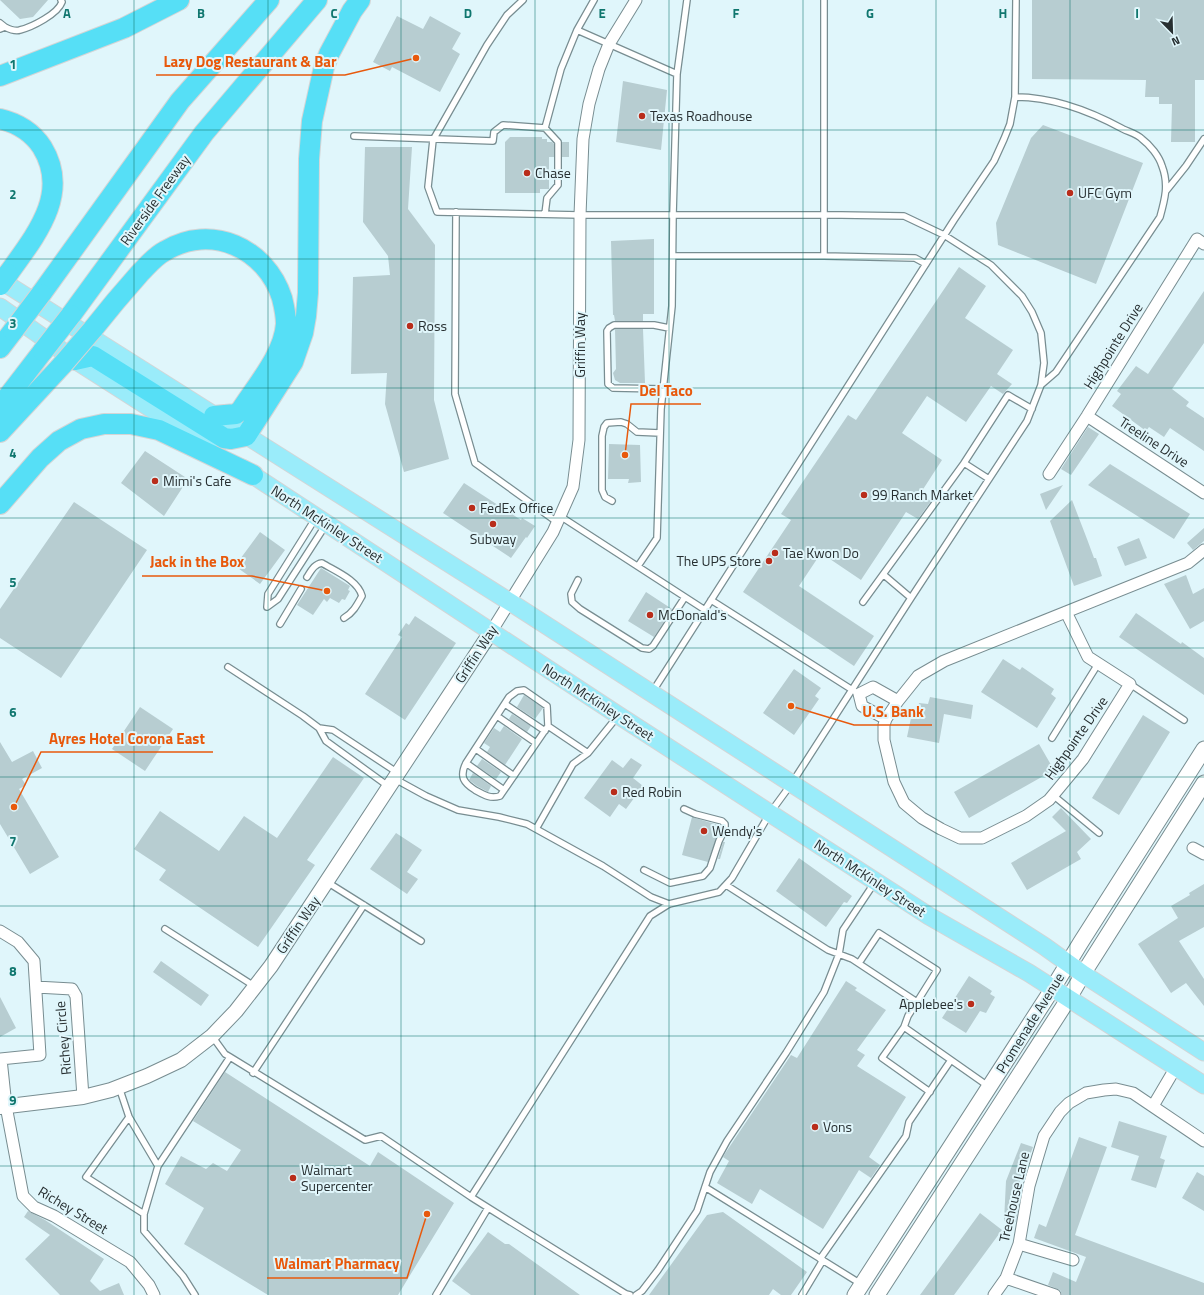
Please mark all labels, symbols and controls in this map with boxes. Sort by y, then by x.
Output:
text: A [63,3,71,23]
text: B [197,3,205,23]
text: C [330,3,338,23]
text: D [464,3,472,23]
text: E [598,3,606,23]
text: F [733,3,740,23]
text: G [866,3,874,23]
text: H [999,3,1007,23]
text: I [1135,3,1139,23]
north arrow [1152,12,1192,52]
text: N [1169,32,1183,50]
callout: Lazy Dog Restaurant & Bar [156,48,345,75]
text: Lazy Dog Restaurant & Bar [163,50,337,73]
text: 1 [9,54,17,74]
place label: Texas Roadhouse [650,105,752,126]
marker: Texas Roadhouse [637,111,647,121]
street label: Riverside Freeway [115,150,195,249]
place label: Chase [535,162,571,183]
marker: Chase [522,168,532,178]
place label: UFC Gym [1078,182,1132,203]
text: 2 [9,184,17,204]
marker: UFC Gym [1065,188,1075,198]
street label: Highpointe Drive [1078,299,1148,393]
street label: Griffin Way [569,312,590,378]
text: 3 [9,313,17,333]
place label: Ross [418,315,447,336]
marker: Ross [405,321,415,331]
callout: Del Taco [631,377,701,404]
text: Del Taco [639,379,693,402]
street label: Treeline Drive [1115,411,1193,472]
text: 4 [9,443,17,463]
place label: Mimi's Cafe [163,470,231,491]
marker: Mimi's Cafe [150,476,160,486]
street label: North McKinley Street [267,479,387,568]
place label: 99 Ranch Market [872,484,973,505]
marker: 99 Ranch Market [859,490,869,500]
place label: FedEx Office [480,497,553,518]
marker: FedEx Office [467,503,477,513]
marker: Subway [488,519,498,529]
place label: Subway [470,528,517,549]
place label: Tae Kwon Do [783,542,859,563]
marker: Tae Kwon Do [770,548,780,558]
callout: Jack in the Box [142,549,252,576]
text: Jack in the Box [150,550,244,573]
place label: The UPS Store [676,550,761,571]
marker: The UPS Store [764,556,774,566]
text: 5 [9,572,17,592]
place label: McDonald's [658,604,727,625]
marker: McDonald's [645,610,655,620]
street label: Griffin Way [449,620,502,687]
street label: North McKinley Street [538,657,658,746]
street label: Highpointe Drive [1039,691,1112,784]
callout: U.S. Bank [854,698,932,725]
text: U.S. Bank [862,700,924,723]
text: 6 [9,702,17,722]
callout: Ayres Hotel Corona East [41,725,213,752]
text: Ayres Hotel Corona East [49,727,205,750]
place label: Red Robin [622,781,682,802]
marker: Red Robin [609,787,619,797]
place label: Wendy's [712,820,762,841]
marker: Wendy's [699,826,709,836]
text: 7 [9,831,17,851]
street label: North McKinley Street [810,833,930,922]
street label: Griffin Way [271,892,325,958]
text: 8 [9,961,17,981]
street label: Promenade Avenue [990,968,1069,1077]
place label: Applebee's [899,993,963,1014]
marker: Applebee's [966,999,976,1009]
street label: Richey Circle [49,1000,76,1076]
text: 9 [9,1090,17,1110]
place label: Vons [823,1116,852,1137]
marker: Vons [810,1122,820,1132]
street label: Treehouse Lane [993,1150,1034,1244]
place label: Walmart Supercenter [301,1159,373,1196]
marker: Walmart Supercenter [288,1173,298,1183]
street label: Richey Street [34,1180,112,1239]
callout: Walmart Pharmacy [267,1251,407,1278]
text: Walmart Pharmacy [275,1252,400,1275]

